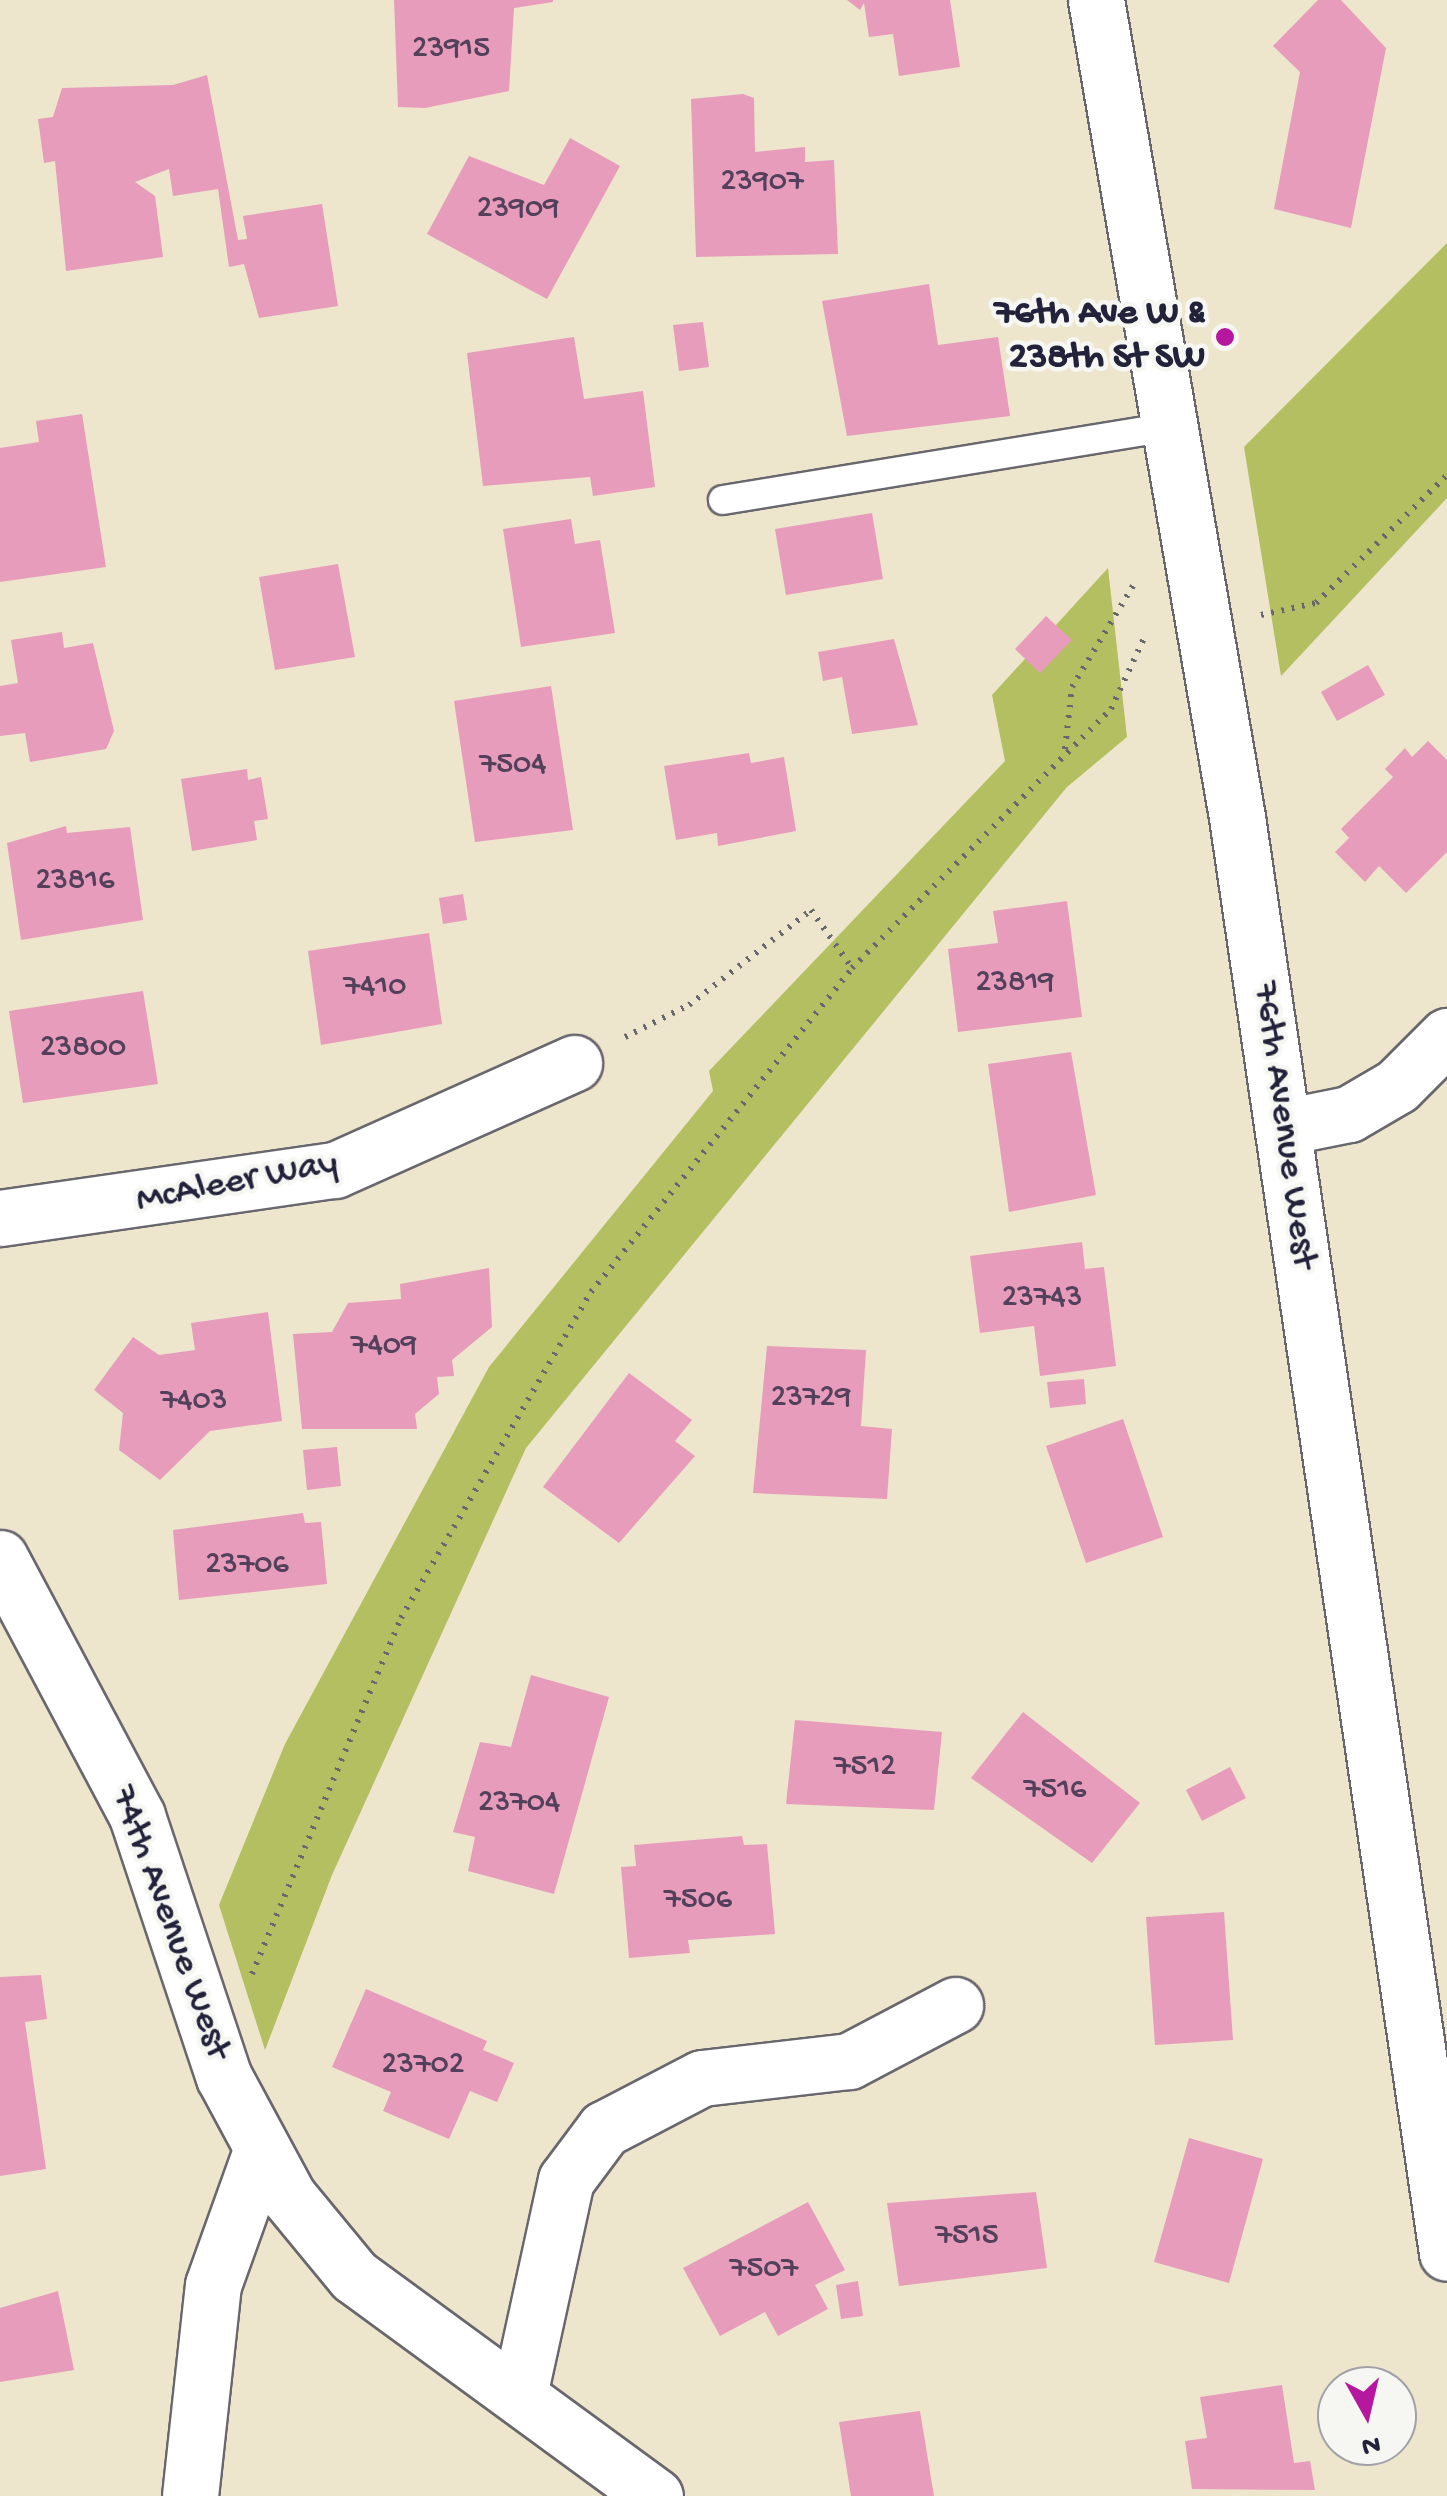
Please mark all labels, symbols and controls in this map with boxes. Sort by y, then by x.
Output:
house number: 23915 [412,30,490,68]
house number: 23907 [720,163,804,201]
house number: 23909 [477,190,559,228]
place label: 76th Ave W & 238th St SW [994,292,1205,382]
marker: 76th Ave W & 238th St SW [1214,326,1236,348]
house number: 7504 [480,746,546,784]
house number: 23816 [36,862,114,900]
house number: 23819 [976,964,1054,1002]
house number: 7410 [344,968,406,1006]
street label: 76th Avenue West [1240,979,1326,1271]
house number: 23800 [40,1029,126,1067]
street label: McAleer Way [133,1141,341,1225]
house number: 23743 [1002,1279,1082,1317]
house number: 7409 [351,1327,417,1365]
house number: 23729 [771,1379,851,1417]
house number: 7403 [161,1382,227,1420]
house number: 23706 [205,1546,289,1584]
house number: 7512 [834,1748,896,1786]
house number: 7516 [1024,1771,1086,1809]
street label: 74th Avenue West [98,1780,240,2066]
house number: 23704 [478,1784,560,1822]
house number: 7506 [664,1881,732,1919]
house number: 23702 [382,2046,464,2084]
house number: 7515 [935,2217,999,2255]
house number: 7507 [730,2250,798,2288]
north arrow [1317,2366,1417,2466]
text: N [1360,2427,1382,2462]

